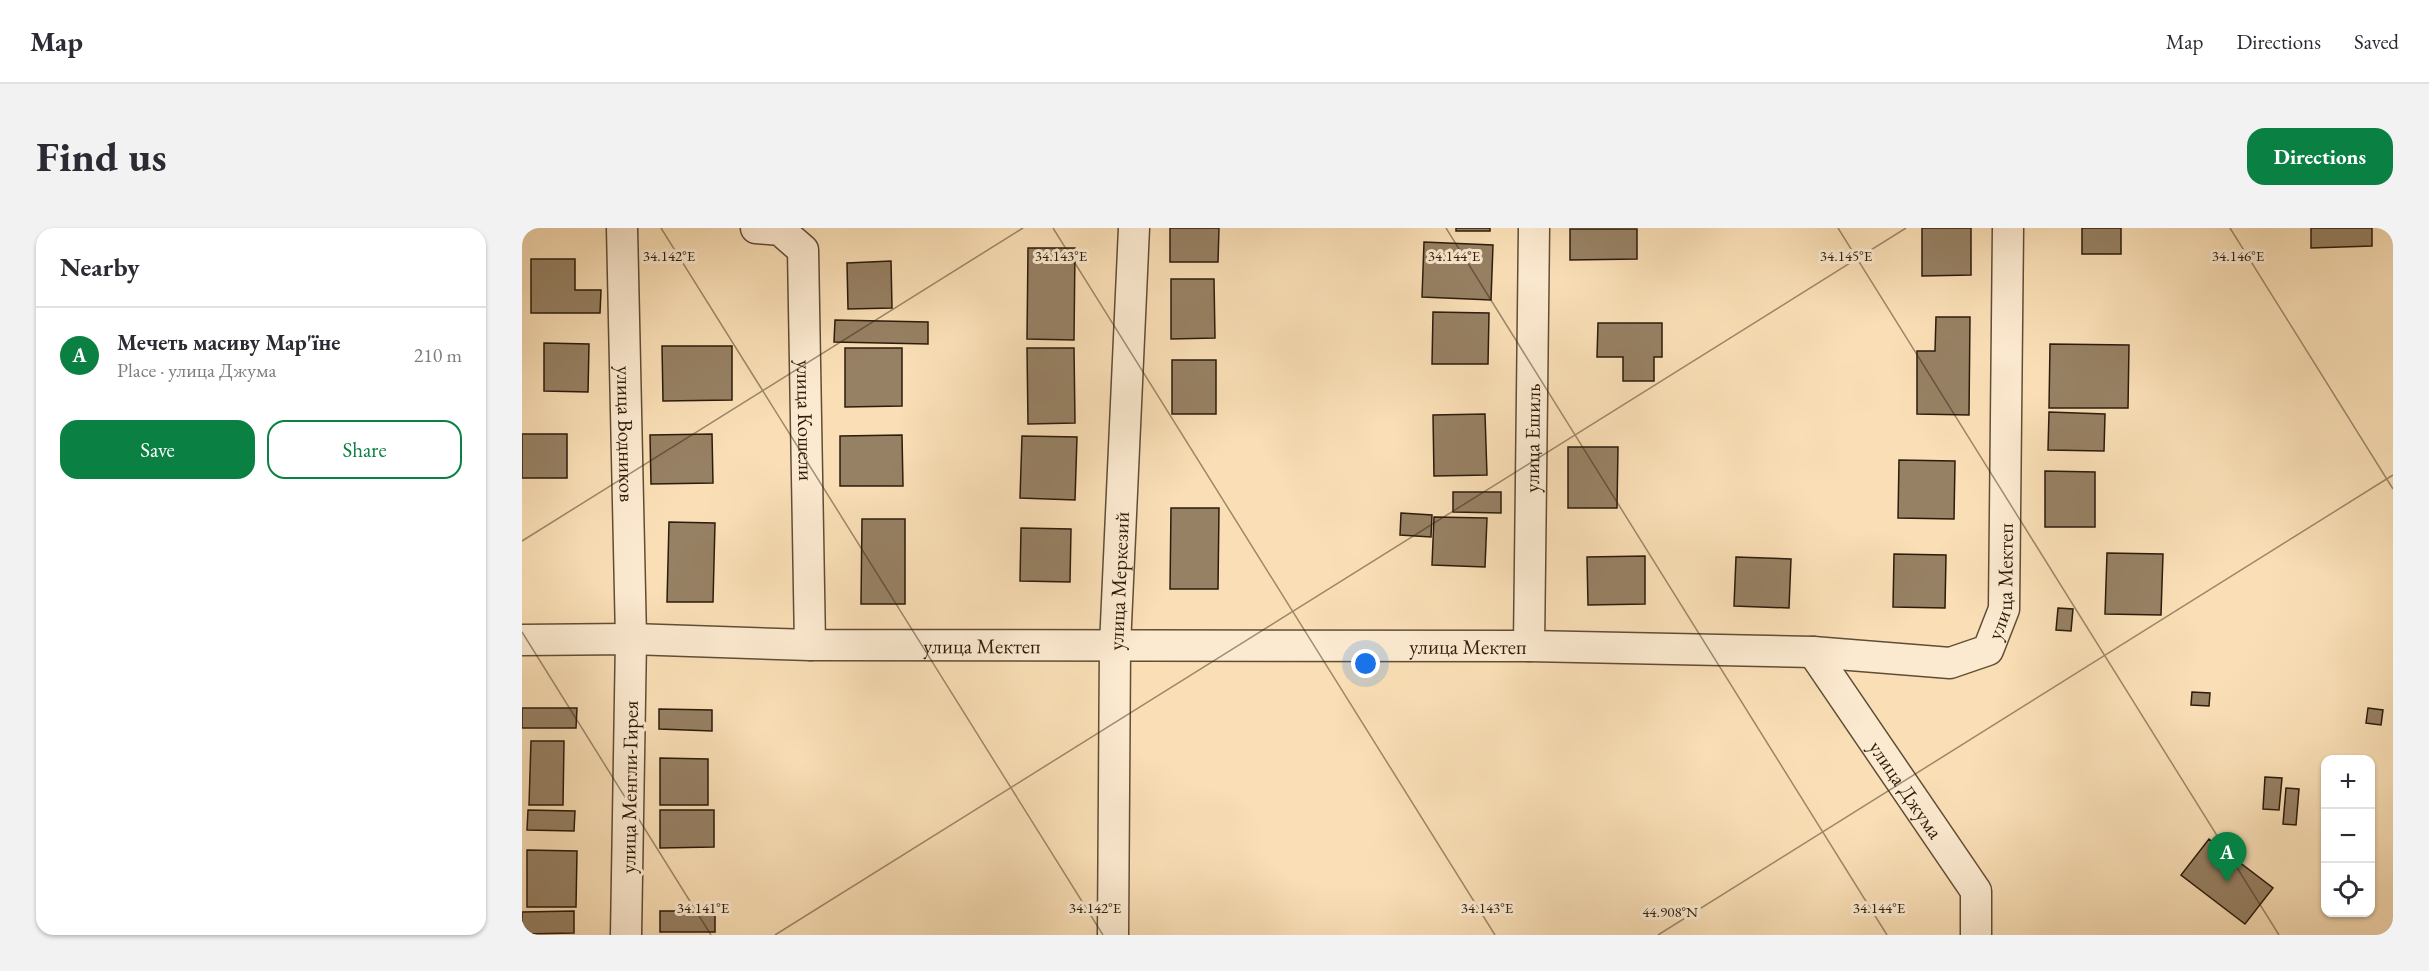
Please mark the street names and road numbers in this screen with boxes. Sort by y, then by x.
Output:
street label: улица Кошели [791,360,821,481]
street label: улица Водников [612,366,641,502]
street label: улица Ешиль [1517,383,1546,493]
street label: улица Меркезий [1101,511,1135,651]
street label: улица Мектеп [1980,522,2018,643]
street label: улица Мектеп [923,632,1041,659]
street label: улица Мектеп [1409,632,1527,659]
street label: улица Менгли-Гирея [614,700,644,874]
street label: улица Джума [1863,735,1950,844]

